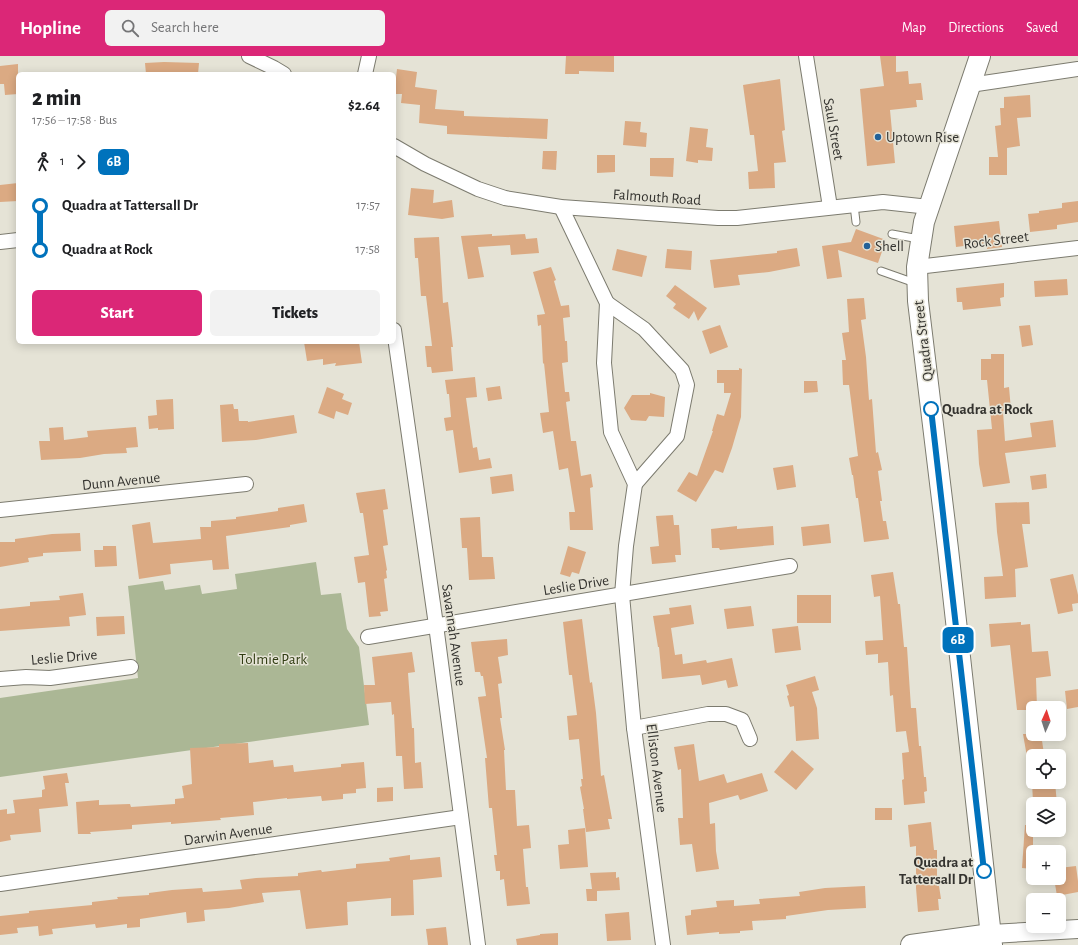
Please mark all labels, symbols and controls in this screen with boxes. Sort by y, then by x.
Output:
search box [105,10,385,46]
icon: search [119,17,141,39]
text: Hopline [20,19,81,38]
text: Search here [151,20,219,35]
text: Map [902,21,926,35]
text: Directions [948,21,1004,35]
text: Saved [1026,21,1058,35]
text: 2 min [32,87,81,109]
street label: Saul Street [821,97,846,162]
text: $2.64 [348,98,380,113]
text: 17:56 – 17:58 · Bus [32,114,117,127]
place label: Uptown Rise [886,130,959,145]
marker: Uptown Rise [873,132,883,142]
icon: walk [32,151,54,173]
icon: forward [70,151,92,173]
text: 1 [60,155,64,168]
text: 6B [106,155,121,169]
street label: Falmouth Road [612,187,702,208]
text: Quadra at Tattersall Dr [62,198,198,213]
text: 17:57 [356,199,380,212]
street label: Rock Street [963,229,1030,252]
place label: Shell [875,239,904,254]
marker: Shell [862,241,872,251]
text: Quadra at Rock [62,242,153,257]
text: 17:58 [356,243,380,256]
button: Start [32,290,202,336]
button: Tickets [210,290,380,336]
street label: Quadra Street [911,299,936,382]
marker: Quadra at Rock [923,401,939,417]
place label: Quadra at Rock [942,402,1033,417]
street label: Dunn Avenue [81,470,161,493]
street label: Leslie Drive [542,573,610,598]
street label: Savannah Avenue [439,583,468,687]
line badge: 6B [940,627,976,653]
text: 6B [951,633,965,647]
street label: Leslie Drive [30,647,98,668]
park label: Tolmie Park [239,652,307,667]
north arrow [1026,701,1066,741]
map controls [1026,701,1066,933]
street label: Elliston Avenue [644,723,669,813]
button: locate [1026,749,1066,789]
button: layers [1026,797,1066,837]
street label: Darwin Avenue [183,821,273,848]
button: + [1026,845,1066,885]
place label: Quadra at Tattersall Dr [899,855,974,887]
marker: Quadra at Tattersall Dr [976,863,992,879]
button: − [1026,893,1066,933]

